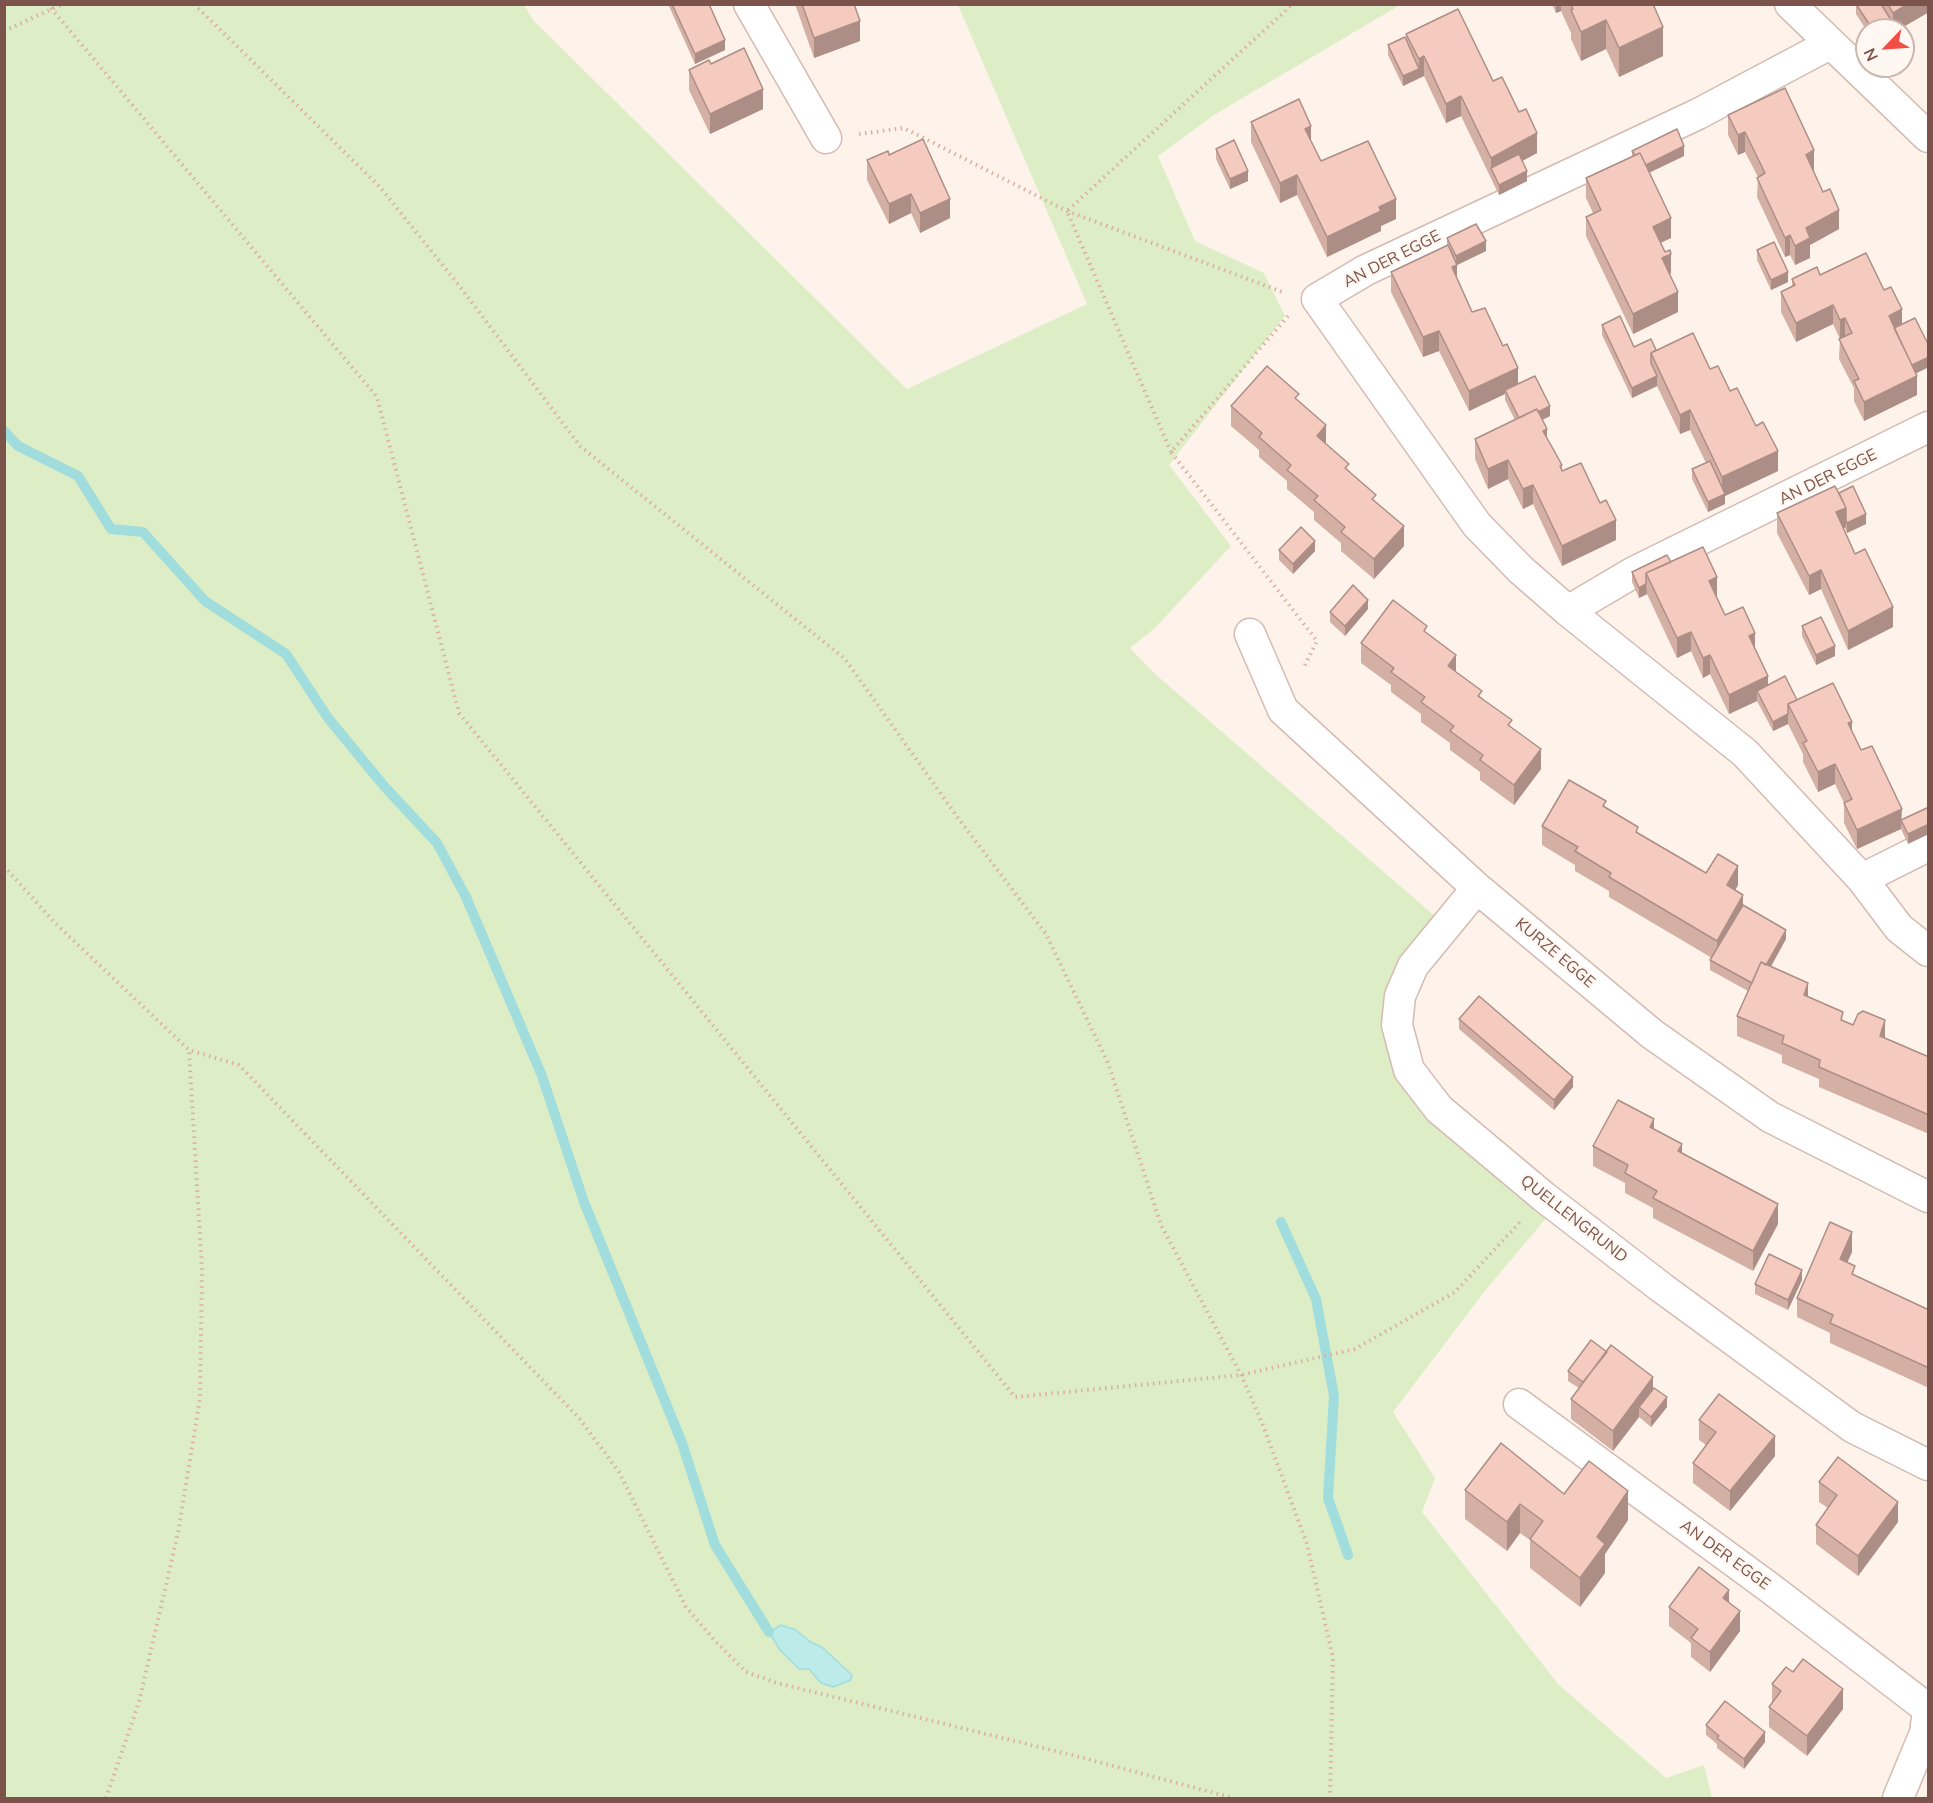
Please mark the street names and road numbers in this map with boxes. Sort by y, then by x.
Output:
street label: AN DER EGGE [1340,226,1444,292]
street label: AN DER EGGE [1776,445,1880,509]
street label: KURZE EGGE [1511,914,1599,992]
street label: QUELLENGRUND [1517,1171,1631,1267]
street label: AN DER EGGE [1676,1516,1774,1594]

